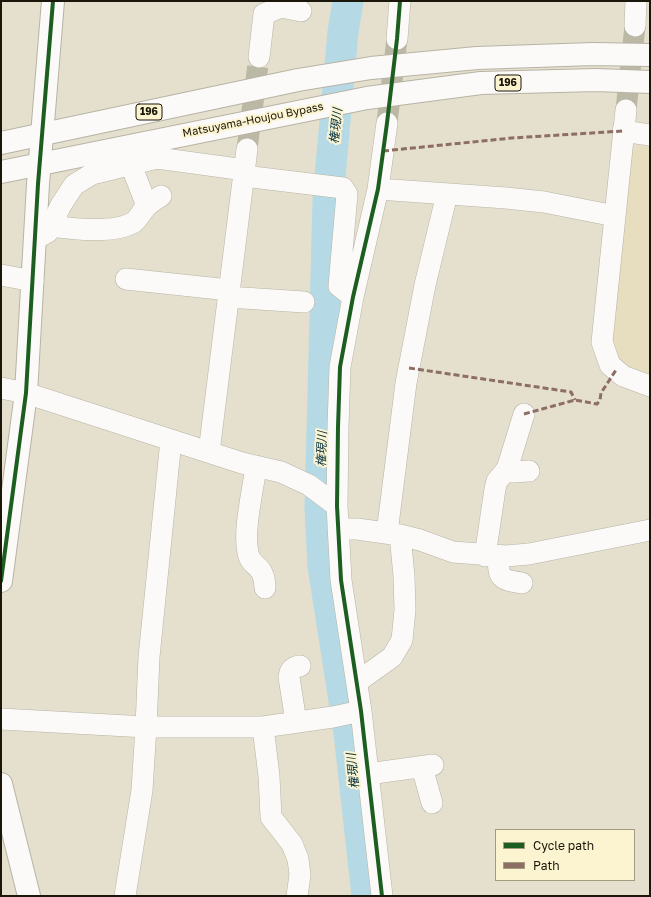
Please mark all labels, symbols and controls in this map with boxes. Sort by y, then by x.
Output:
road number: 196 [495,75,521,91]
street label: Matsuyama-Houjou Bypass [181,100,325,140]
road number: 196 [136,104,162,120]
water label: 権現川 [327,107,345,145]
water label: 権現川 [314,431,330,467]
water label: 権現川 [344,752,362,790]
legend [495,829,635,881]
text: Cycle path [533,838,594,853]
text: Path [533,858,560,873]

